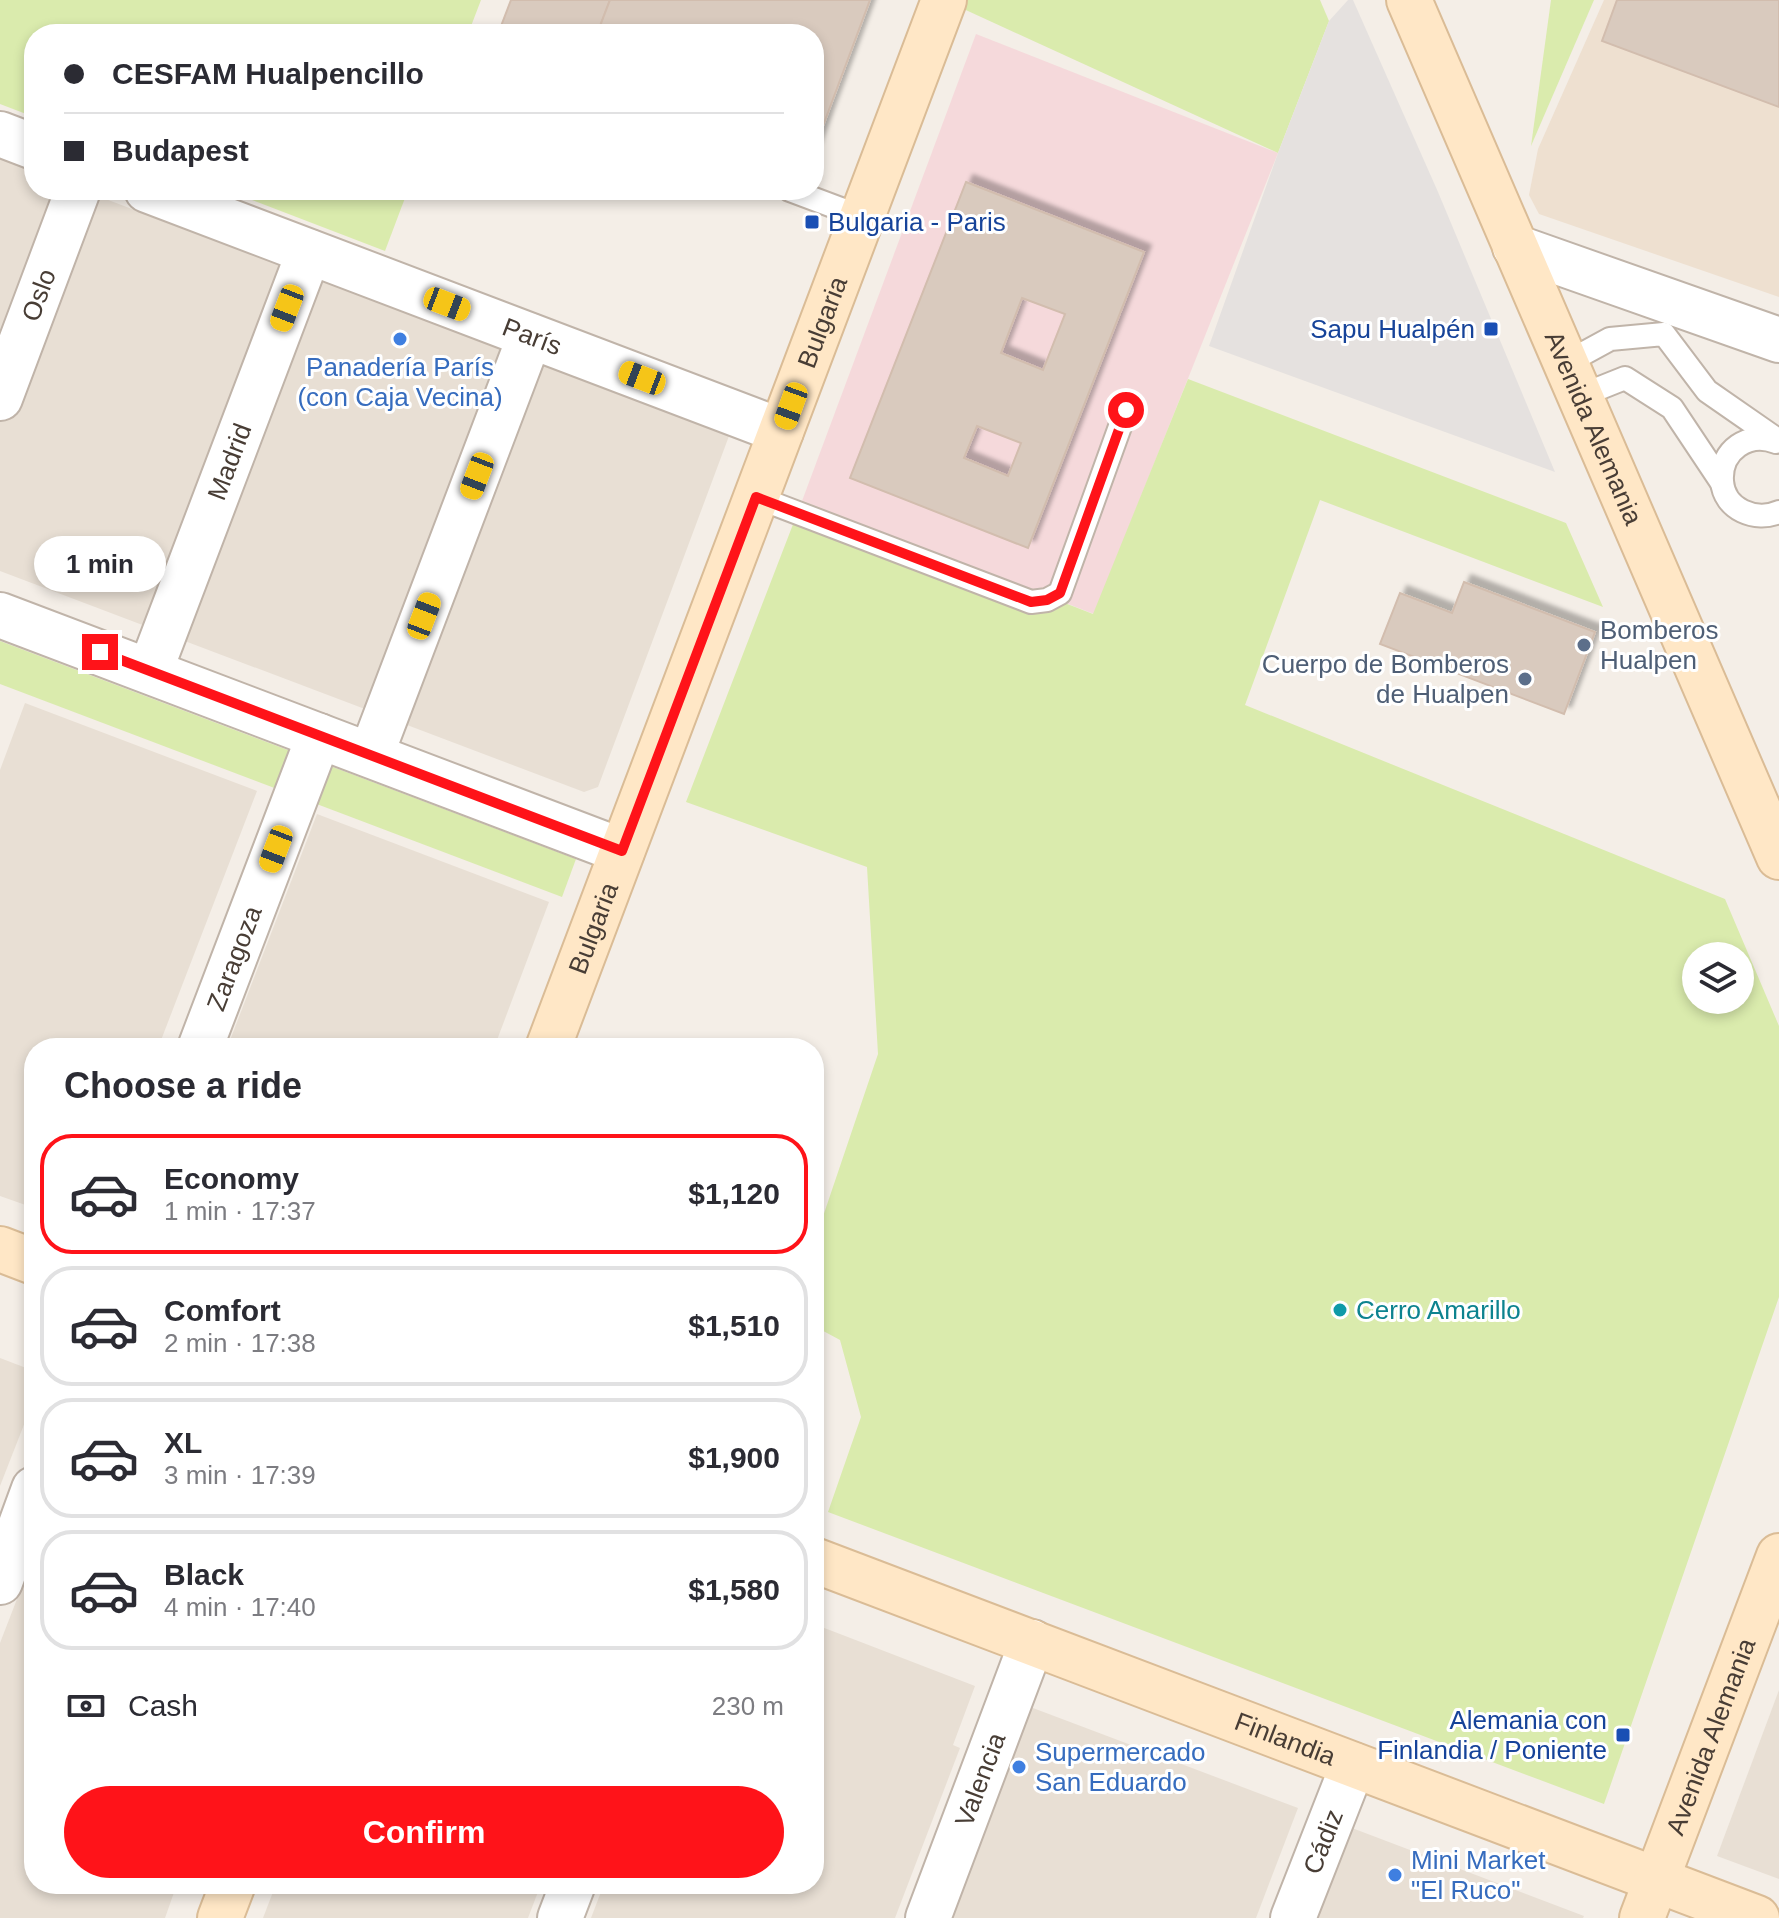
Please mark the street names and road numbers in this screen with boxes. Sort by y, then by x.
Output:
street label: Oslo [15,265,62,325]
street label: Bulgaria [791,272,853,372]
street label: París [498,312,566,361]
street label: Avenida Alemania [1539,327,1649,530]
street label: Madrid [201,419,258,504]
street label: Bulgaria [562,878,624,978]
street label: Zaragoza [201,901,268,1015]
street label: Avenida Alemania [1660,1634,1762,1839]
street label: Finlandia [1231,1706,1340,1772]
street label: Valencia [949,1728,1012,1831]
street label: Cádiz [1297,1805,1349,1878]

